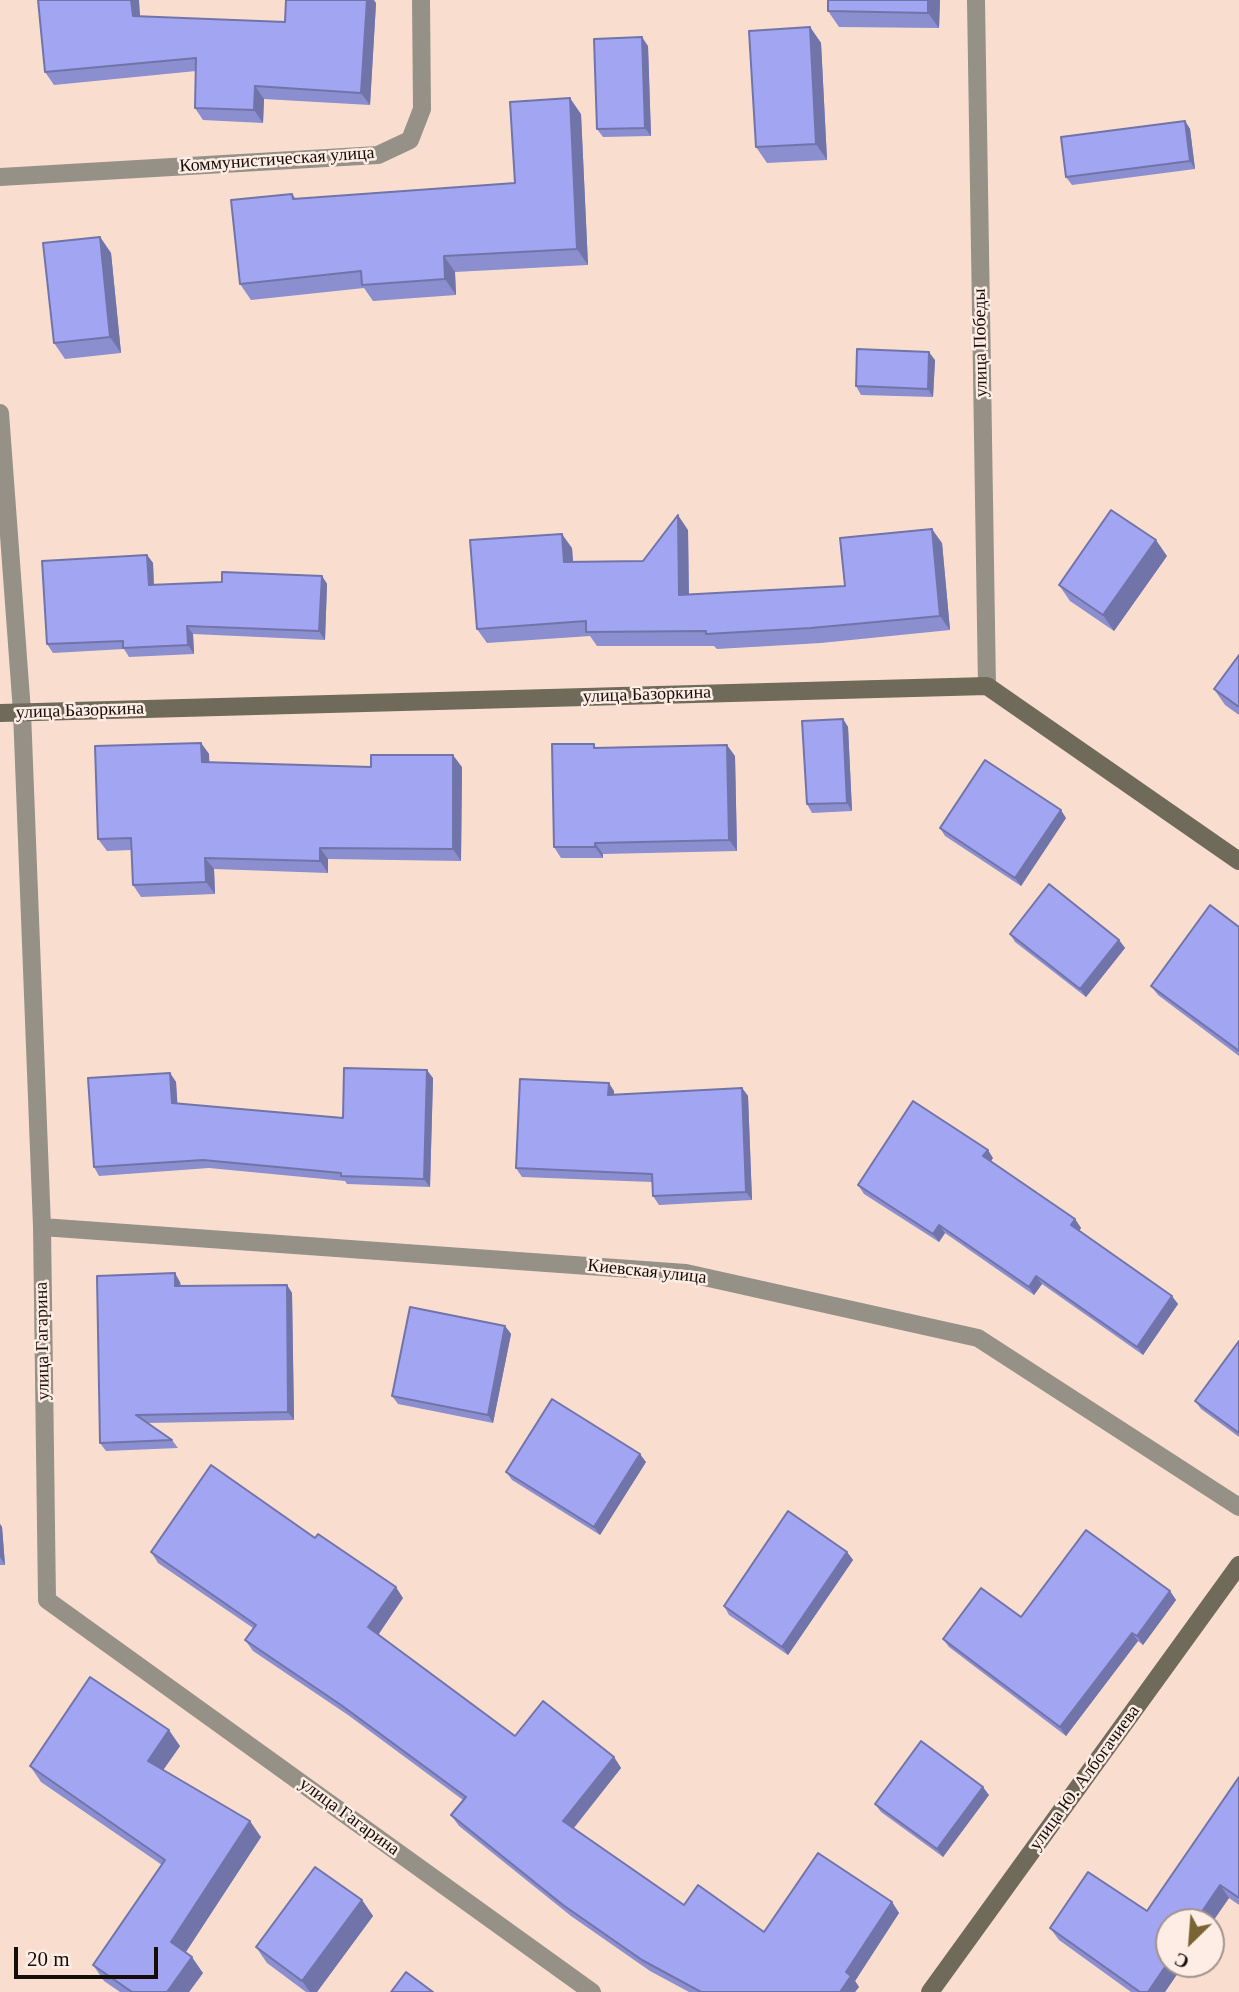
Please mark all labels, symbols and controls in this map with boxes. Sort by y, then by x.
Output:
street label: Коммунистическая улица [179,142,375,178]
street label: улица Победы [969,288,993,398]
street label: улица Базоркина [583,682,711,708]
street label: улица Базоркина [16,698,144,724]
street label: Киевская улица [586,1255,708,1289]
street label: улица Гагарина [31,1282,55,1400]
street label: улица Ю. Албогачиева [1025,1701,1145,1855]
street label: улица Гагарина [295,1773,403,1861]
north arrow [1155,1908,1225,1978]
scale bar [18,1932,161,1976]
text: 20 m [27,1947,70,1971]
text: С [1171,1948,1192,1973]

